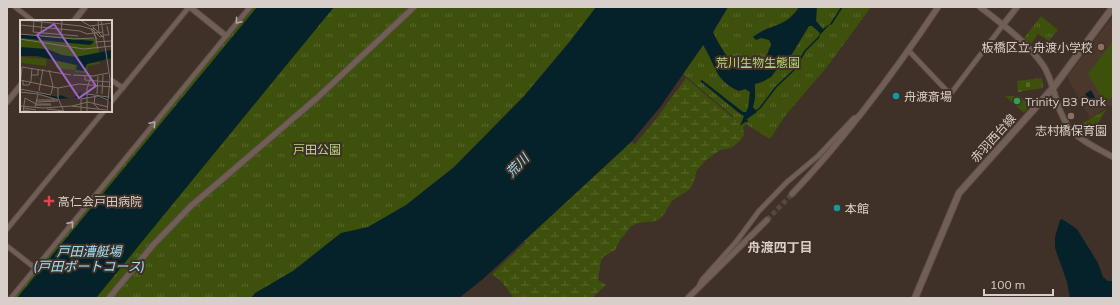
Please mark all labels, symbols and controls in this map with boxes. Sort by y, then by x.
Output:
one-way arrow [235,17,242,24]
inset map [20,20,112,112]
place label: 板橋区立 舟渡小学校 [982,40,1093,55]
marker: 板橋区立 舟渡小学校 [1096,42,1106,52]
park label: 荒川生物生態園 [716,55,800,70]
place label: 舟渡斎場 [904,89,952,104]
marker: 舟渡斎場 [891,91,901,101]
place label: Trinity B3 Park [1025,94,1107,109]
marker: Trinity B3 Park [1012,96,1022,106]
street label: 赤羽西台線 [967,111,1019,165]
marker: 志村橋保育園 [1066,111,1076,121]
one-way arrow [149,121,156,129]
place label: 志村橋保育園 [1035,123,1107,138]
park label: 戸田公園 [293,142,341,157]
water label: 荒川 [502,149,533,180]
place label: 高仁会戸田病院 [58,194,142,209]
marker: 高仁会戸田病院 [43,195,55,207]
place label: 本館 [845,201,869,216]
marker: 本館 [832,203,842,213]
one-way arrow [66,222,73,229]
district label: 舟渡四丁目 [747,239,813,255]
water label: 戸田漕艇場 (戸田ボートコース) [33,243,145,274]
scale bar [984,271,1053,297]
text: 100 m [990,277,1025,292]

